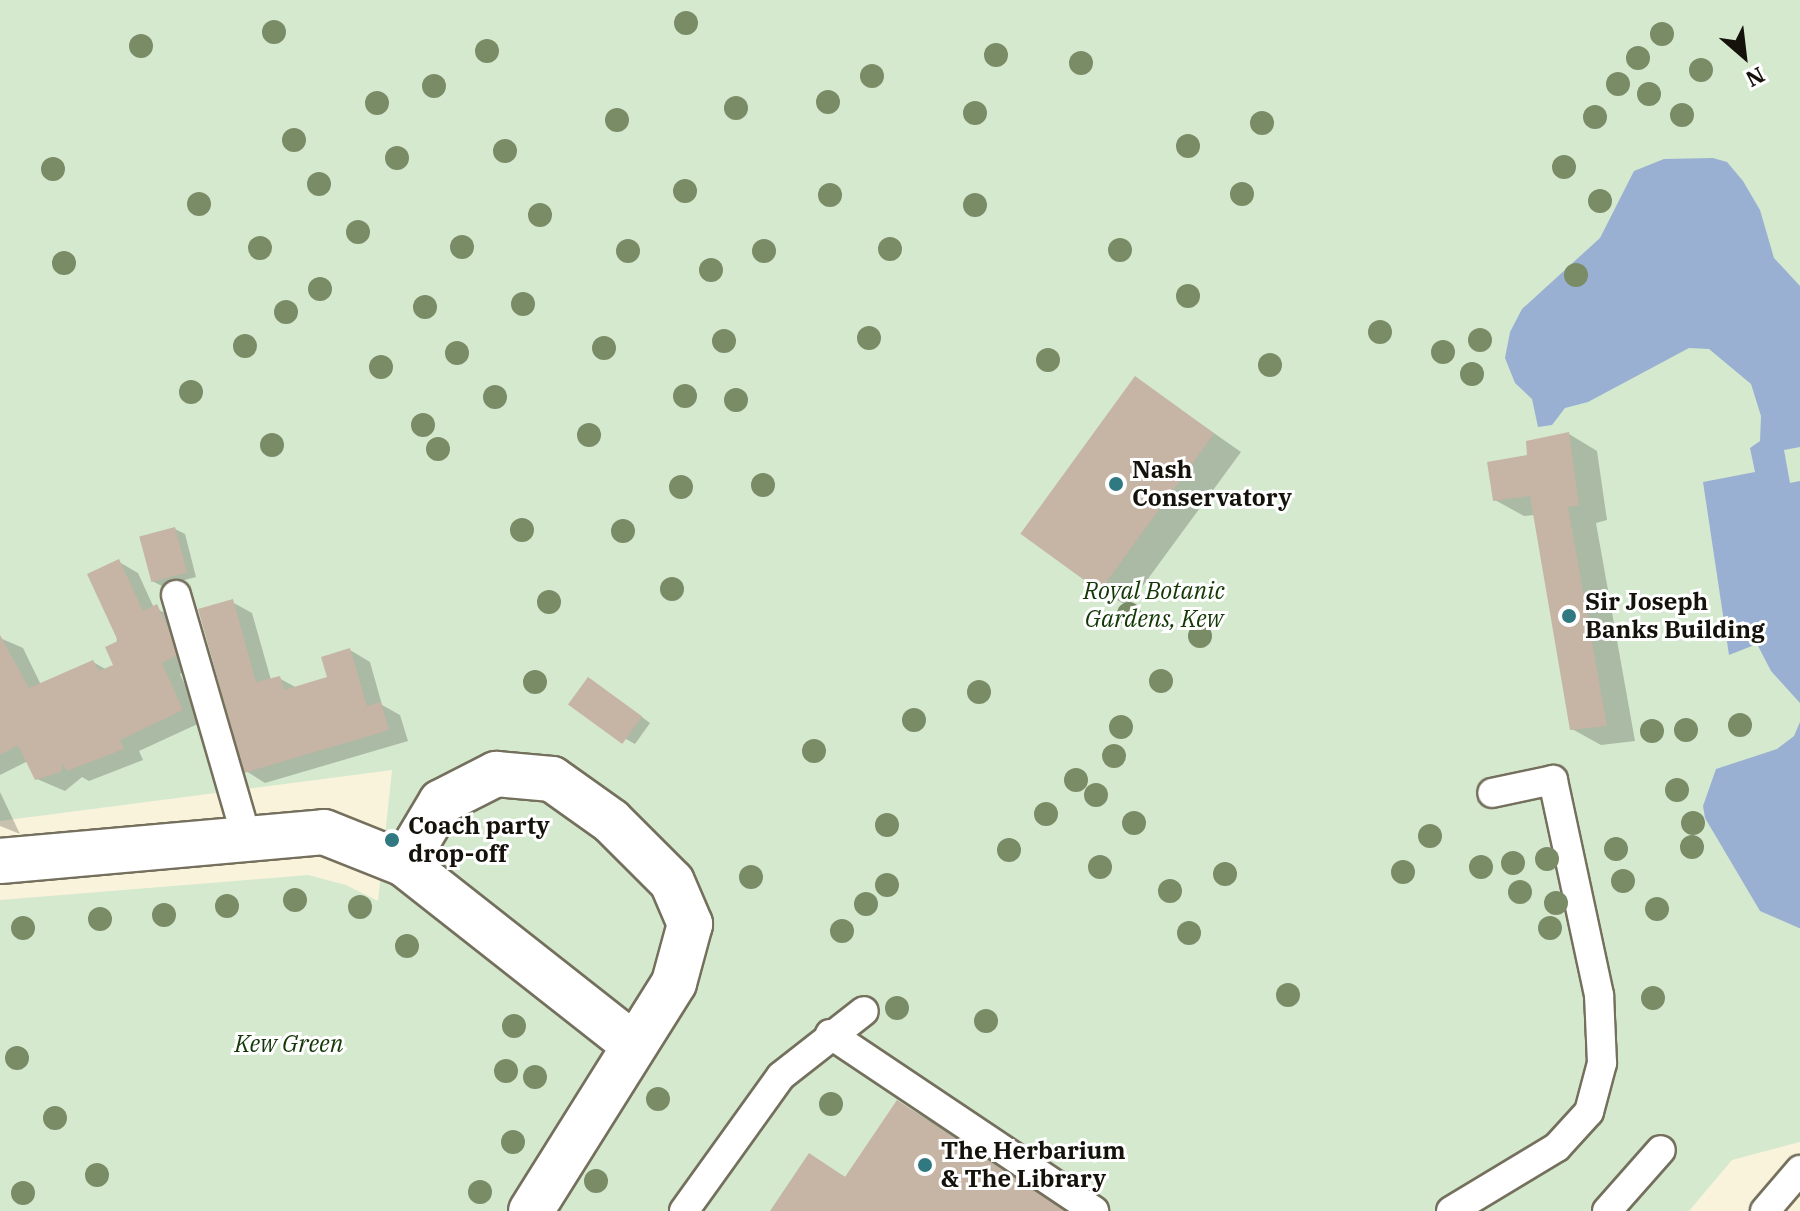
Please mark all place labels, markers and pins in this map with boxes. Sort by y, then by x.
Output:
place label: Nash Conservatory [1132,456,1292,512]
marker: Nash Conservatory [1107,475,1125,493]
place label: Sir Joseph Banks Building [1585,588,1765,644]
marker: Sir Joseph Banks Building [1560,607,1578,625]
place label: Coach party drop-off [408,812,550,868]
marker: Coach party drop-off [383,831,401,849]
place label: The Herbarium & The Library [941,1137,1126,1193]
marker: The Herbarium & The Library [916,1156,934,1174]

